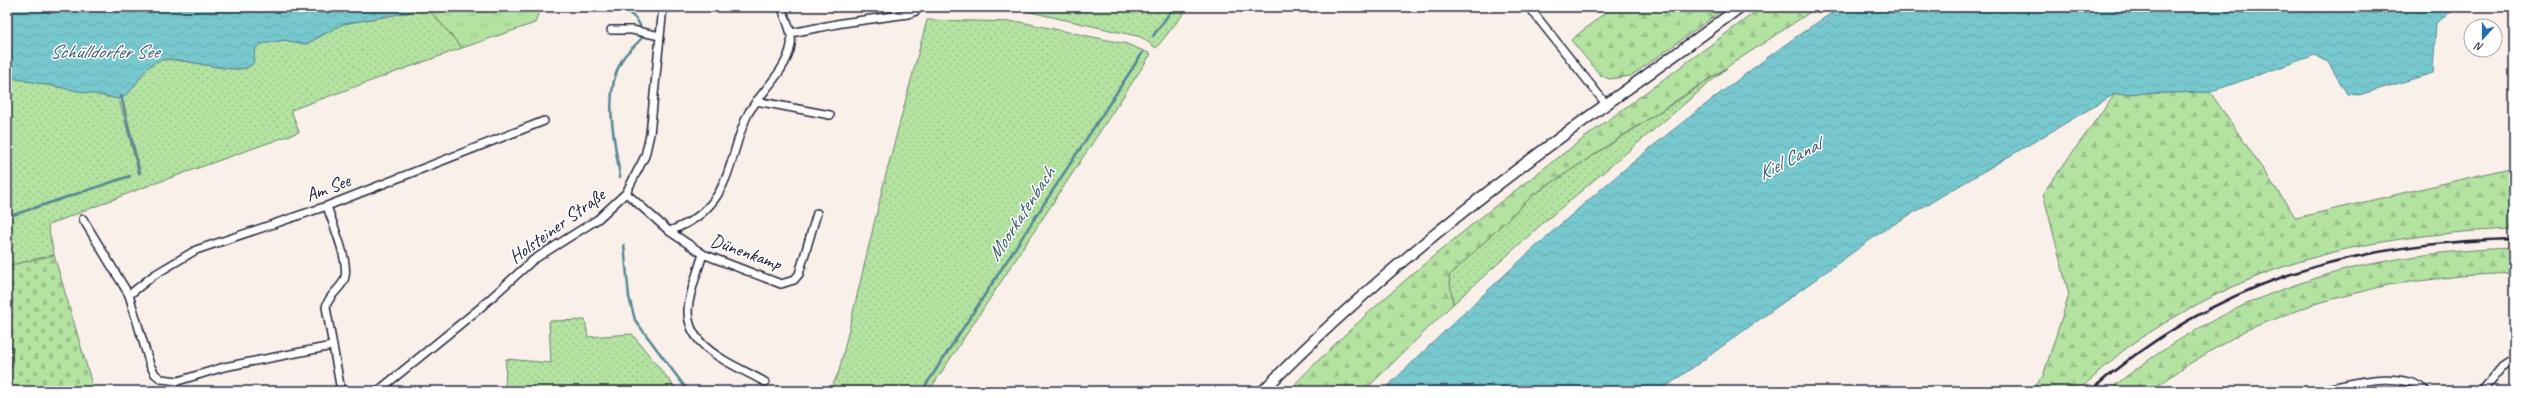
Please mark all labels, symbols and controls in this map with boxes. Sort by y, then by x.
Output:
north arrow [2463,18,2503,58]
water label: Schülldorfer See [50,39,162,64]
text: N [2472,39,2485,55]
water label: Kiel Canal [1753,129,1831,186]
water label: Moorkatenbach [981,161,1062,266]
street label: Am See [302,168,355,207]
street label: Holsteiner Straße [504,182,611,269]
street label: Dünenkamp [707,228,786,276]

